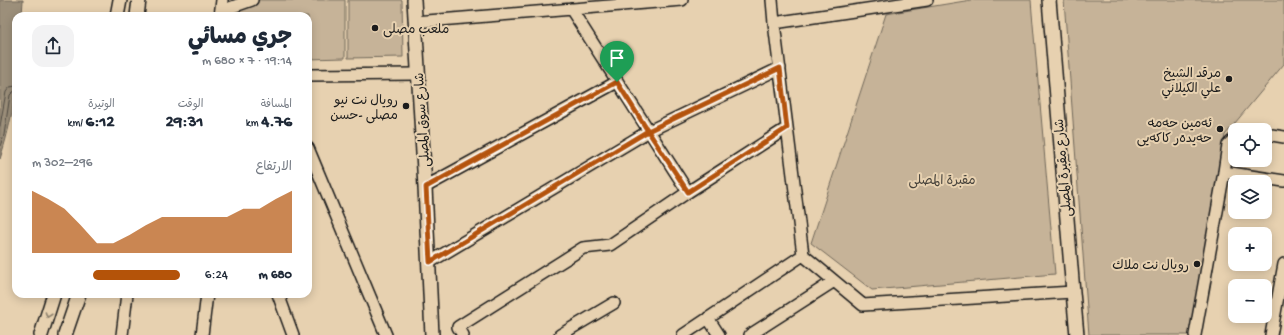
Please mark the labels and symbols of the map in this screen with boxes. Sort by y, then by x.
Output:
marker: ملعب مصلى [370,23,380,33]
place label: ملعب مصلى [383,23,449,38]
pin [600,41,634,82]
place label: مرقد الشيخ علي الكيلاني [1161,67,1221,99]
street label: شارع سوق المصلى [413,72,434,168]
marker: مرقد الشيخ علي الكيلاني [1224,74,1234,84]
place label: رويال نت نيو مصلى -حسن [330,93,398,124]
marker: رويال نت نيو مصلى -حسن [401,101,411,111]
place label: ئەمین حەمە حەیدەر کاکەیی [1137,117,1212,147]
street label: شارع مقبرة المصلى [1053,118,1076,217]
marker: ئەمین حەمە حەیدەر کاکەیی [1215,124,1225,134]
park label: مقبرة المصلى [908,174,976,189]
place label: رويال نت ملاك [1112,258,1189,274]
marker: رويال نت ملاك [1192,259,1202,269]
one-way arrow [44,311,53,318]

